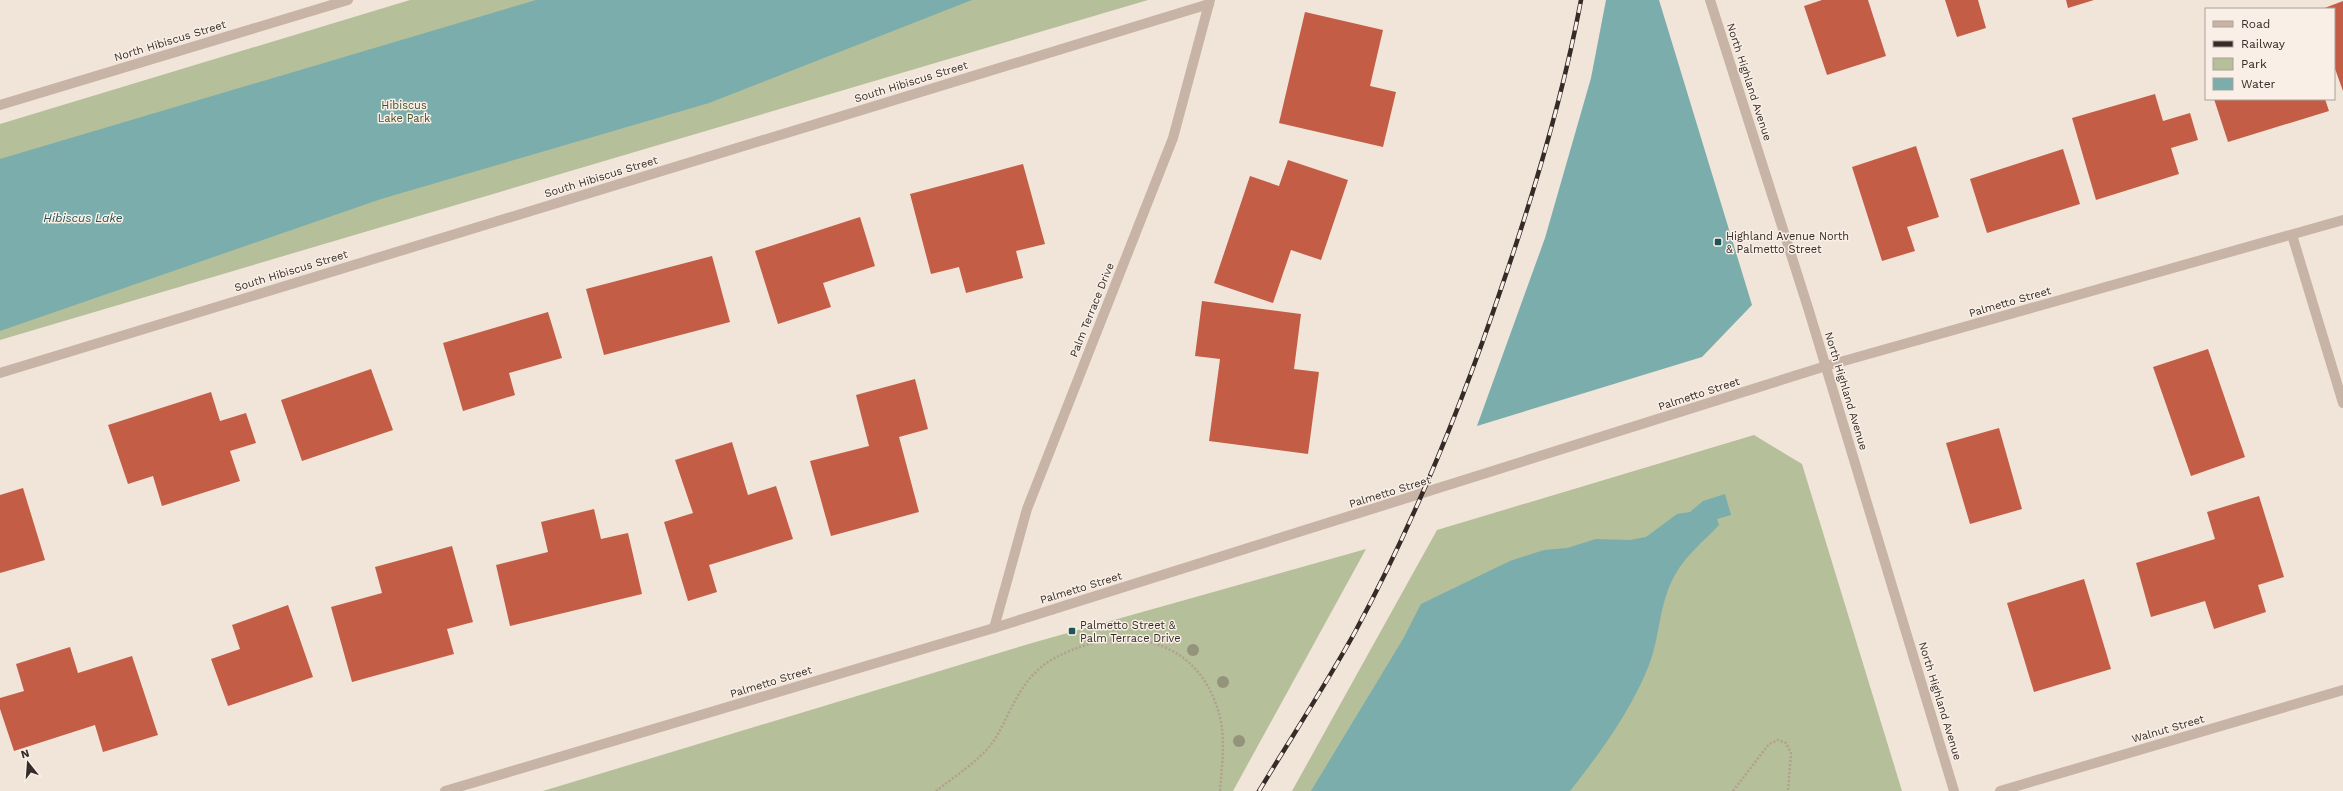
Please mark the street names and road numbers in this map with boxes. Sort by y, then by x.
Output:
street label: North Hibiscus Street [113,18,228,64]
street label: North Highland Avenue [1724,21,1774,143]
street label: South Hibiscus Street [853,58,970,105]
street label: South Hibiscus Street [543,153,660,200]
street label: South Hibiscus Street [233,247,350,294]
street label: Palm Terrace Drive [1067,261,1117,359]
street label: Palmetto Street [1967,284,2053,320]
street label: North Highland Avenue [1822,330,1870,452]
street label: Palmetto Street [1657,375,1742,413]
street label: Palmetto Street [1347,473,1433,511]
street label: Palmetto Street [1038,569,1124,607]
street label: North Highland Avenue [1916,640,1964,762]
street label: Palmetto Street [728,663,814,701]
street label: Walnut Street [2130,712,2206,746]

